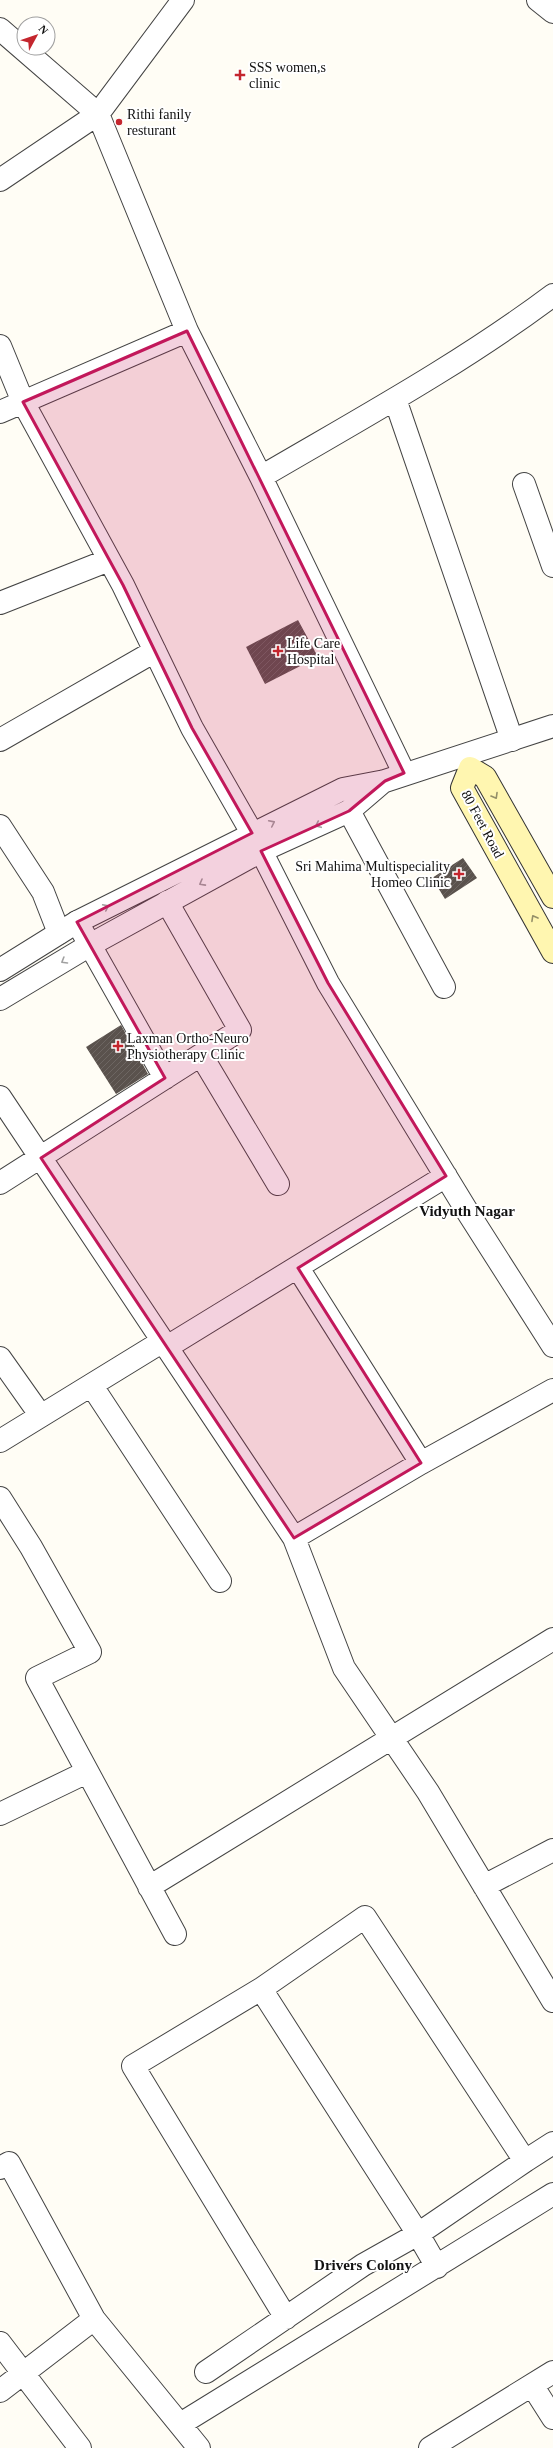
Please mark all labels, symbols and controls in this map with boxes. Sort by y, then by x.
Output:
north arrow [16,16,56,56]
text: N [37,23,51,37]
place label: SSS women,s clinic [249,60,326,91]
marker: SSS women,s clinic [234,69,246,81]
place label: Rithi fanily resturant [127,107,191,138]
marker: Rithi fanily resturant [114,117,124,127]
place label: Life Care Hospital [287,636,340,667]
marker: Life Care Hospital [272,645,284,657]
street label: 80 Feet Road [458,788,507,861]
one-way arrow [491,792,498,799]
one-way arrow [267,820,275,828]
one-way arrow [314,820,322,828]
place label: Sri Mahima Multispeciality Homeo Clinic [295,859,450,890]
marker: Sri Mahima Multispeciality Homeo Clinic [453,868,465,880]
one-way arrow [198,879,206,886]
one-way arrow [102,904,109,912]
one-way arrow [531,915,539,922]
one-way arrow [61,956,68,963]
place label: Laxman Ortho-Neuro Physiotherapy Clinic [127,1031,249,1062]
marker: Laxman Ortho-Neuro Physiotherapy Clinic [112,1040,124,1052]
district label: Vidyuth Nagar [419,1203,515,1219]
district label: Drivers Colony [314,2257,412,2273]

